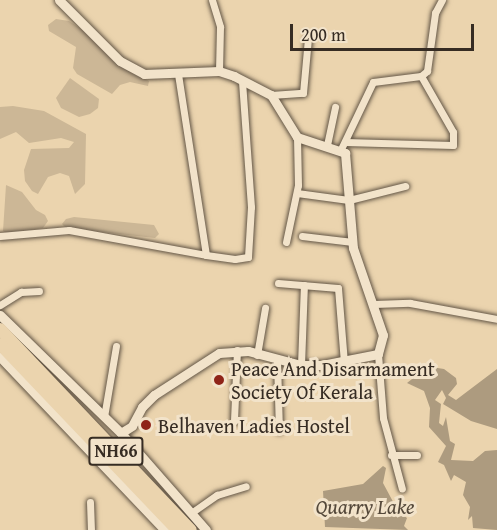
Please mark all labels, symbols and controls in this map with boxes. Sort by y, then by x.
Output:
scale bar [293,12,478,50]
text: 200 m [301,21,346,48]
place label: Peace And Disarmament Society Of Kerala [231,356,435,403]
marker: Peace And Disarmament Society Of Kerala [212,373,226,387]
place label: Belhaven Ladies Hostel [158,413,350,437]
marker: Belhaven Ladies Hostel [139,418,153,432]
road number: NH66 [88,436,144,466]
water label: Quarry Lake [315,494,415,520]

